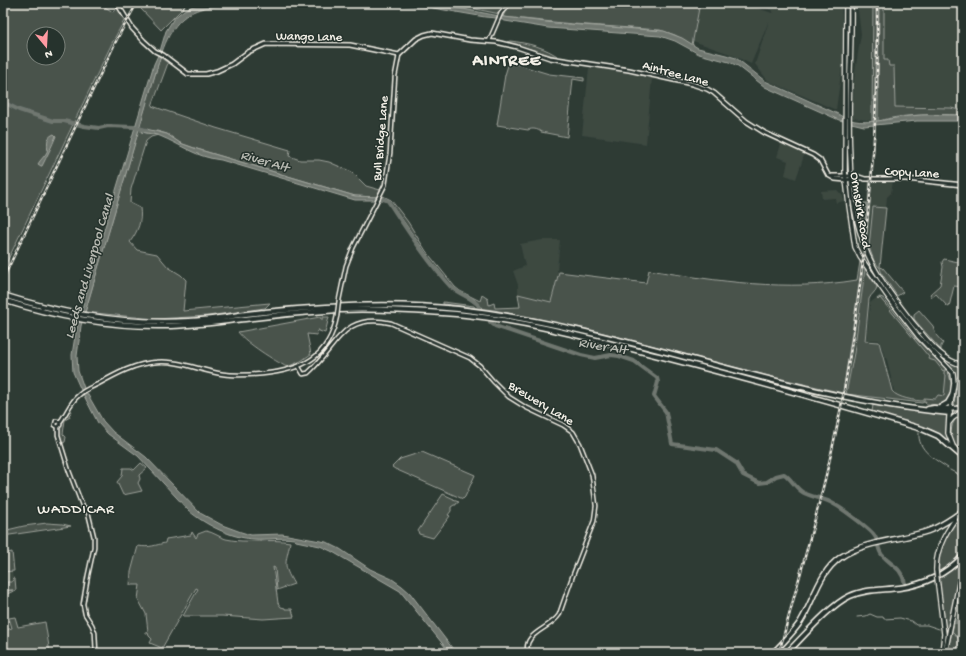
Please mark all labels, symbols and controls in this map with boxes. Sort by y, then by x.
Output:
north arrow [26,26,66,66]
street label: Wango Lane [276,29,343,46]
text: N [43,47,54,60]
district label: AINTREE [472,52,542,72]
street label: Aintree Lane [641,58,710,91]
street label: Bull Bridge Lane [370,95,393,182]
water label: River Alt [238,147,292,178]
street label: Copy Lane [884,165,940,182]
street label: Ormskirk Road [846,171,873,251]
water label: Leeds and Liverpool Canal [62,192,119,341]
water label: River Alt [577,335,630,360]
street label: Brewery Lane [504,378,576,430]
district label: WADDICAR [37,501,115,519]

